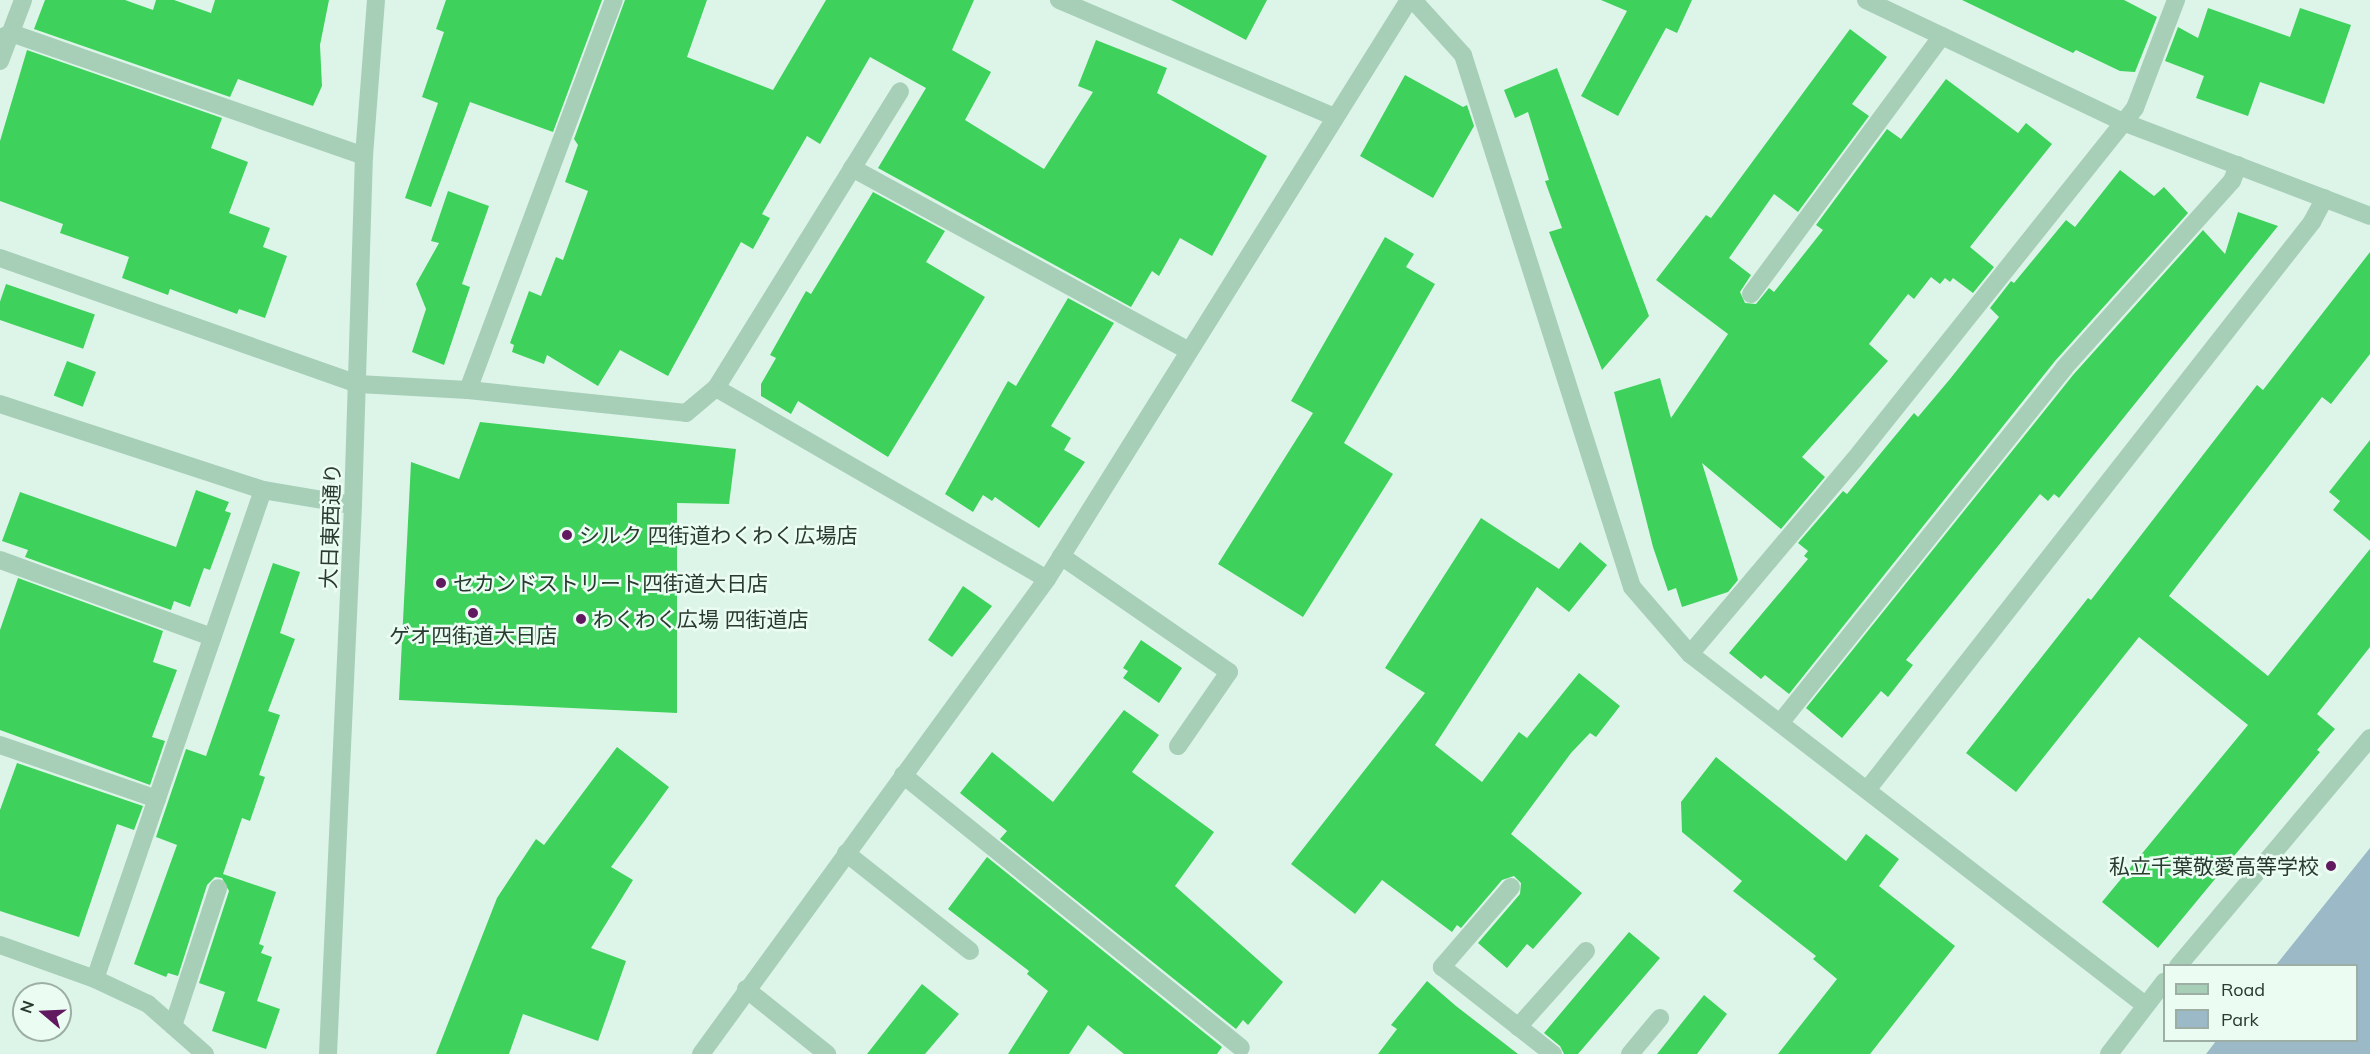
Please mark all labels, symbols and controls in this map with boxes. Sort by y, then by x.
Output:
street label: 大日東西通り [315,463,345,589]
place label: シルク 四街道わくわく広場店 [579,522,857,548]
marker: シルク 四街道わくわく広場店 [560,528,574,542]
place label: セカンドストリート四街道大日店 [453,570,768,596]
marker: セカンドストリート四街道大日店 [434,576,448,590]
marker: ゲオ四街道大日店 [466,606,480,620]
place label: わくわく広場 四街道店 [593,606,808,632]
marker: わくわく広場 四街道店 [574,612,588,626]
place label: ゲオ四街道大日店 [389,622,557,648]
place label: 私立千葉敬愛高等学校 [2109,853,2319,879]
marker: 私立千葉敬愛高等学校 [2324,859,2338,873]
legend [2163,964,2358,1042]
text: Road [2221,978,2265,1001]
north arrow [12,982,72,1042]
text: N [15,998,38,1016]
text: Park [2221,1008,2259,1031]

